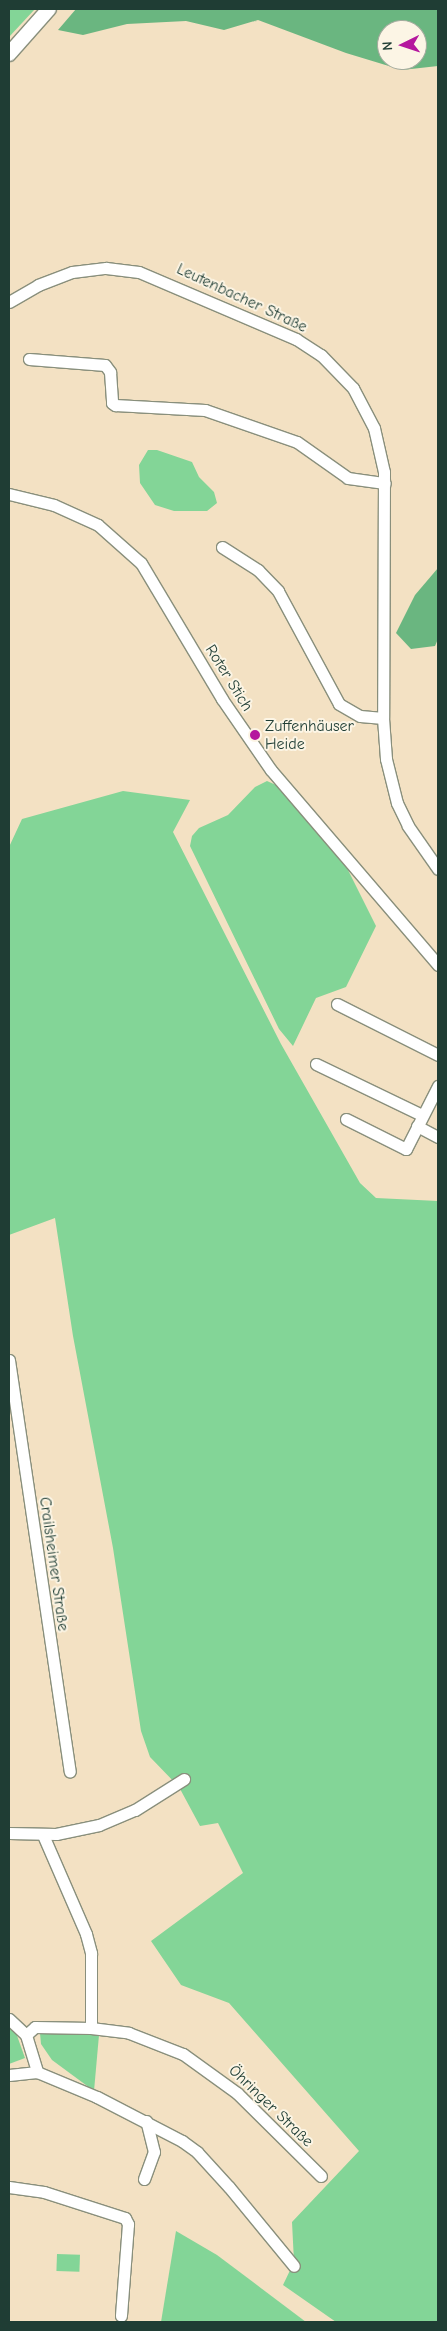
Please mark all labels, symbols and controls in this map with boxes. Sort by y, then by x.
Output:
north arrow [377,20,427,70]
text: N [379,41,396,51]
street label: Leutenbacher Straße [174,259,310,337]
street label: Roter Stich [201,641,257,715]
place label: Zuffenhäuser Heide [265,716,354,754]
marker: Zuffenhäuser Heide [249,729,261,741]
street label: Crailsheimer Straße [35,1496,73,1632]
street label: Öhringer Straße [225,2061,317,2151]

